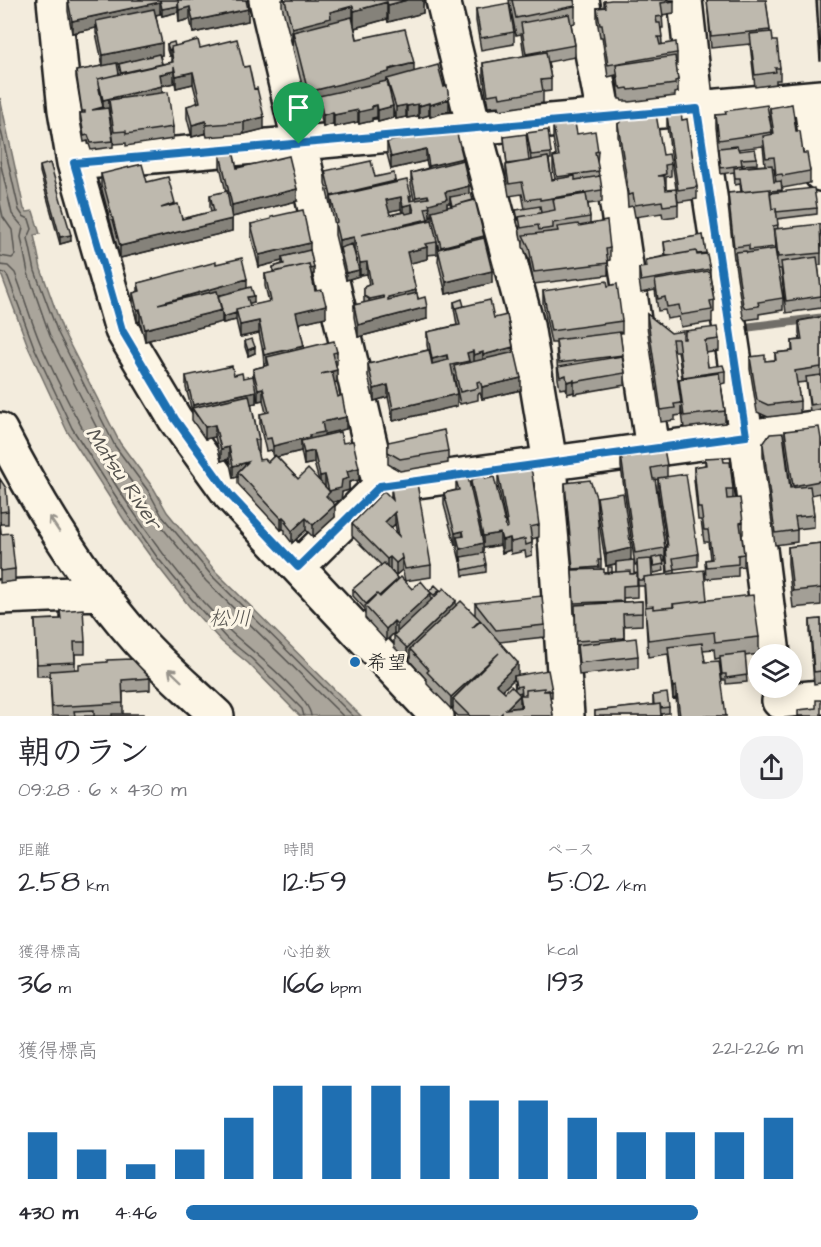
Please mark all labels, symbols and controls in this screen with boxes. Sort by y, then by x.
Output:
pin [273,82,324,144]
icon: arrive [282,91,315,124]
water label: Matsu River [79,421,170,537]
one-way arrow [47,516,59,533]
water label: 松川 [209,604,251,633]
map controls [748,644,802,698]
button: layers [748,644,802,698]
place label: 希望 [367,649,407,677]
marker: 希望 [348,655,362,669]
one-way arrow [168,669,183,683]
text: 朝のラン [18,730,150,776]
button: share [740,736,803,799]
text: 09:28 · 6 × 430 m [18,776,187,804]
text: 距離 [18,839,50,861]
text: 時間 [283,839,315,861]
text: ペース [547,839,594,861]
text: 2.58 [18,861,80,903]
text: 12:59 [283,861,347,903]
text: 5:02 [547,861,610,903]
text: km [80,875,109,897]
text: /km [610,875,646,897]
text: kcal [547,939,578,961]
text: 獲得標高 [18,941,82,963]
text: 心拍数 [283,941,331,963]
text: 193 [547,961,584,1003]
text: 36 [18,963,52,1005]
text: 166 [283,963,324,1005]
text: m [52,977,71,999]
text: bpm [324,977,361,999]
text: 221–226 m [712,1034,803,1062]
text: 獲得標高 [18,1037,98,1065]
text: 430 m [18,1199,78,1227]
text: 4:46 [114,1199,157,1227]

